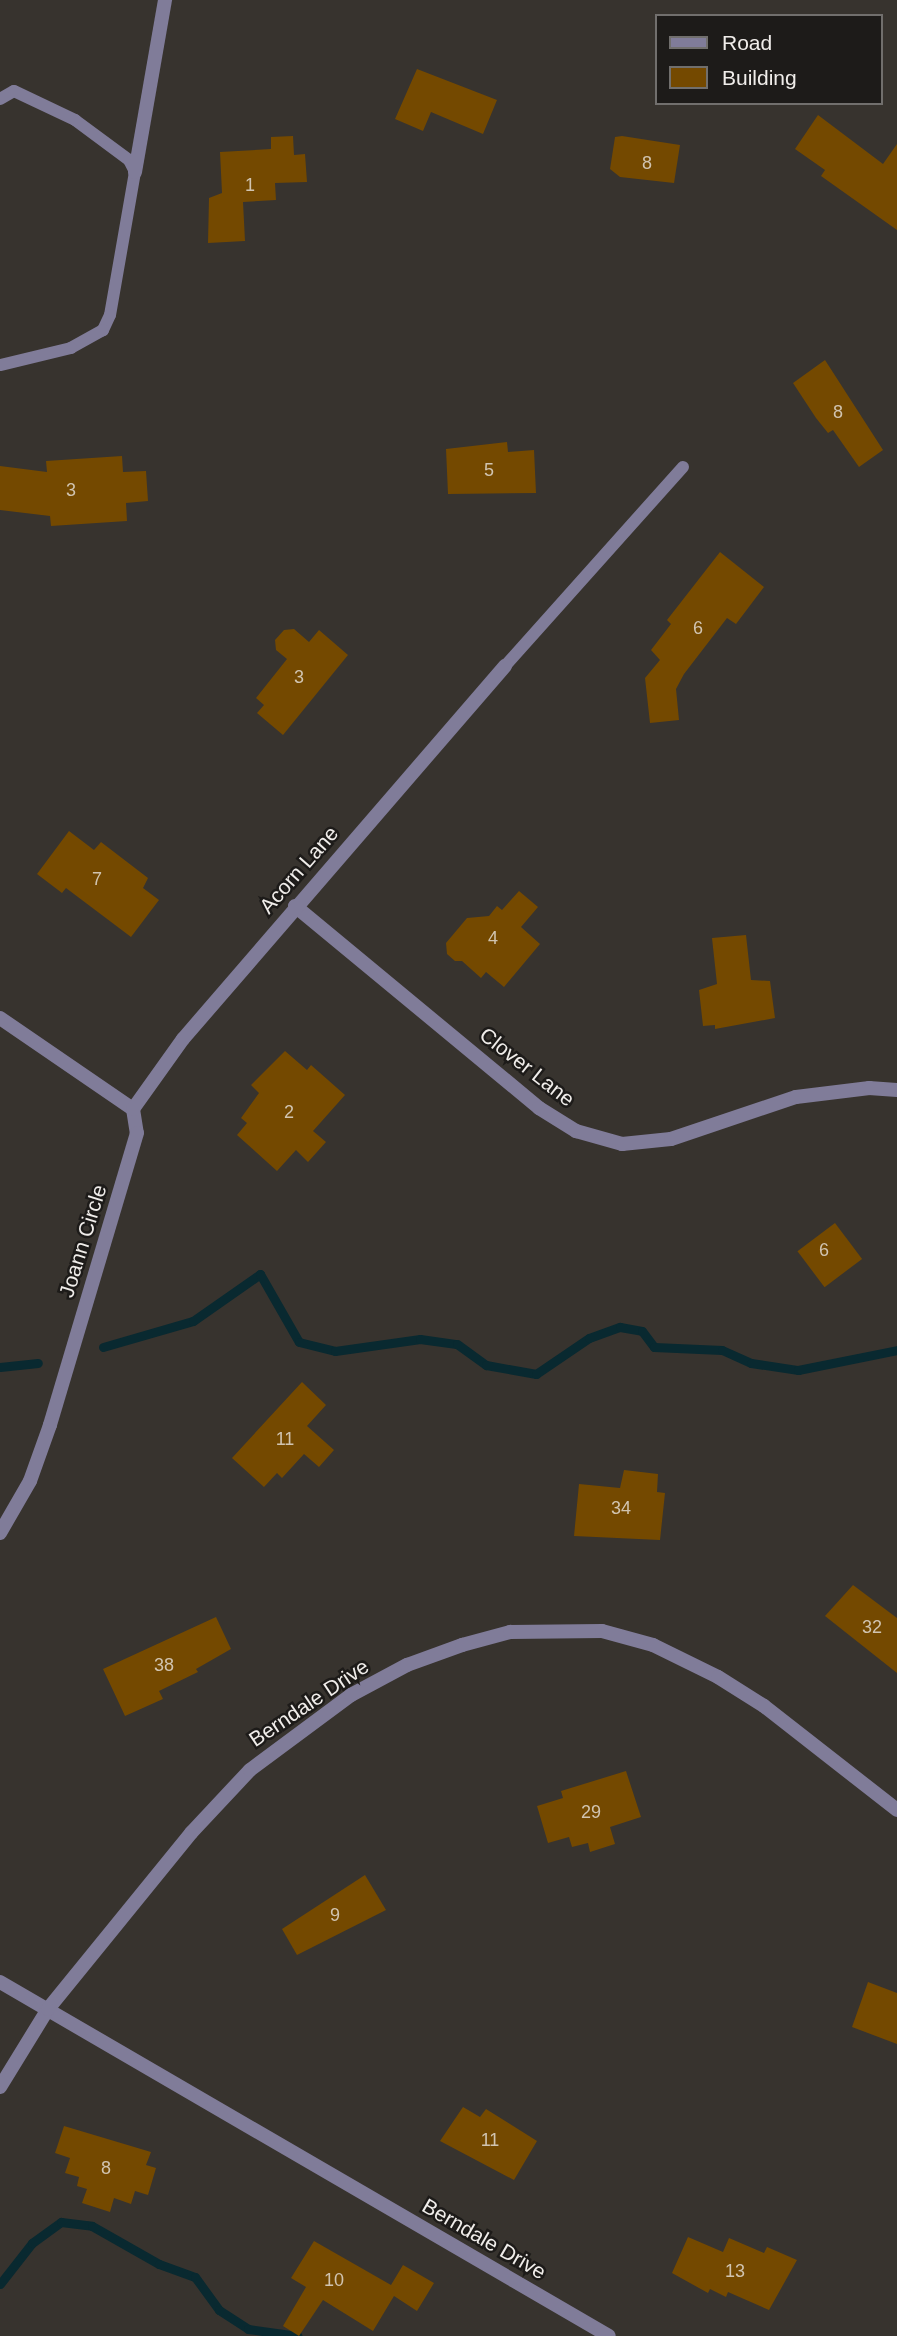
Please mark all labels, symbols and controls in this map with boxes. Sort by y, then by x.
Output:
legend [656,14,883,105]
text: Road [722,31,772,54]
text: Building [722,66,797,89]
house number: 8 [642,152,652,174]
house number: 1 [245,174,255,196]
house number: 8 [833,401,843,423]
house number: 5 [484,459,494,481]
house number: 3 [66,479,76,501]
house number: 6 [693,617,703,639]
house number: 3 [294,666,304,688]
street label: Acorn Lane [254,821,344,919]
house number: 7 [92,868,102,890]
house number: 4 [488,927,498,949]
street label: Clover Lane [475,1022,579,1112]
house number: 2 [284,1101,294,1123]
street label: Joann Circle [54,1182,112,1300]
house number: 6 [819,1239,829,1261]
house number: 11 [276,1428,294,1450]
house number: 34 [611,1497,631,1519]
house number: 32 [862,1616,882,1638]
house number: 38 [154,1654,174,1676]
street label: Berndale Drive [244,1654,374,1752]
house number: 29 [581,1801,601,1823]
house number: 9 [330,1904,340,1926]
house number: 11 [481,2129,499,2151]
house number: 8 [101,2157,111,2179]
street label: Berndale Drive [418,2193,550,2285]
house number: 13 [725,2260,745,2282]
house number: 10 [324,2269,344,2291]

